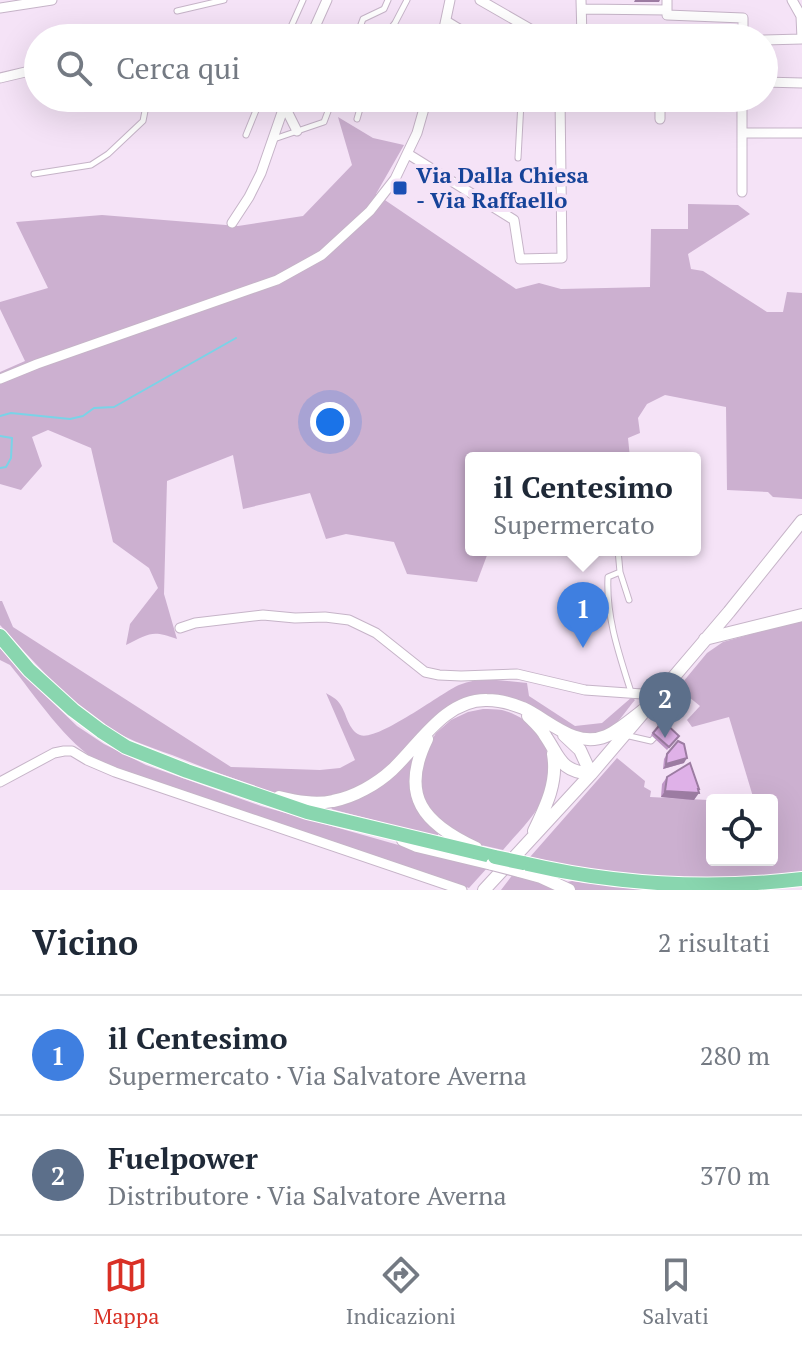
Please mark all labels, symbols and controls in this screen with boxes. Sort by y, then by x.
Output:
search box [24,24,778,112]
icon: search [52,46,96,90]
text: Cerca qui [116,48,240,88]
place label: Via Dalla Chiesa - Via Raffaello [416,160,589,214]
marker: Via Dalla Chiesa - Via Raffaello [391,179,409,197]
your location [310,402,350,442]
popup [465,452,701,556]
text: il Centesimo [493,467,673,507]
text: Supermercato [493,507,655,541]
pin: 1 [557,582,609,648]
pin: 2 [639,672,691,738]
map controls [706,794,778,866]
button: locate [706,794,778,866]
text: Vicino [32,920,138,965]
text: 2 risultati [658,925,770,959]
text: il Centesimo [108,1018,288,1058]
text: 1 [51,1038,65,1072]
text: 280 m [700,1038,770,1072]
text: Supermercato · Via Salvatore Averna [108,1058,527,1092]
text: Fuelpower [108,1138,258,1178]
text: 2 [51,1158,65,1192]
text: 370 m [700,1158,770,1192]
text: Distributore · Via Salvatore Averna [108,1178,507,1212]
tab: Mappa [93,1253,159,1330]
tab: Indicazioni [346,1253,456,1330]
tab: Salvati [642,1253,709,1330]

